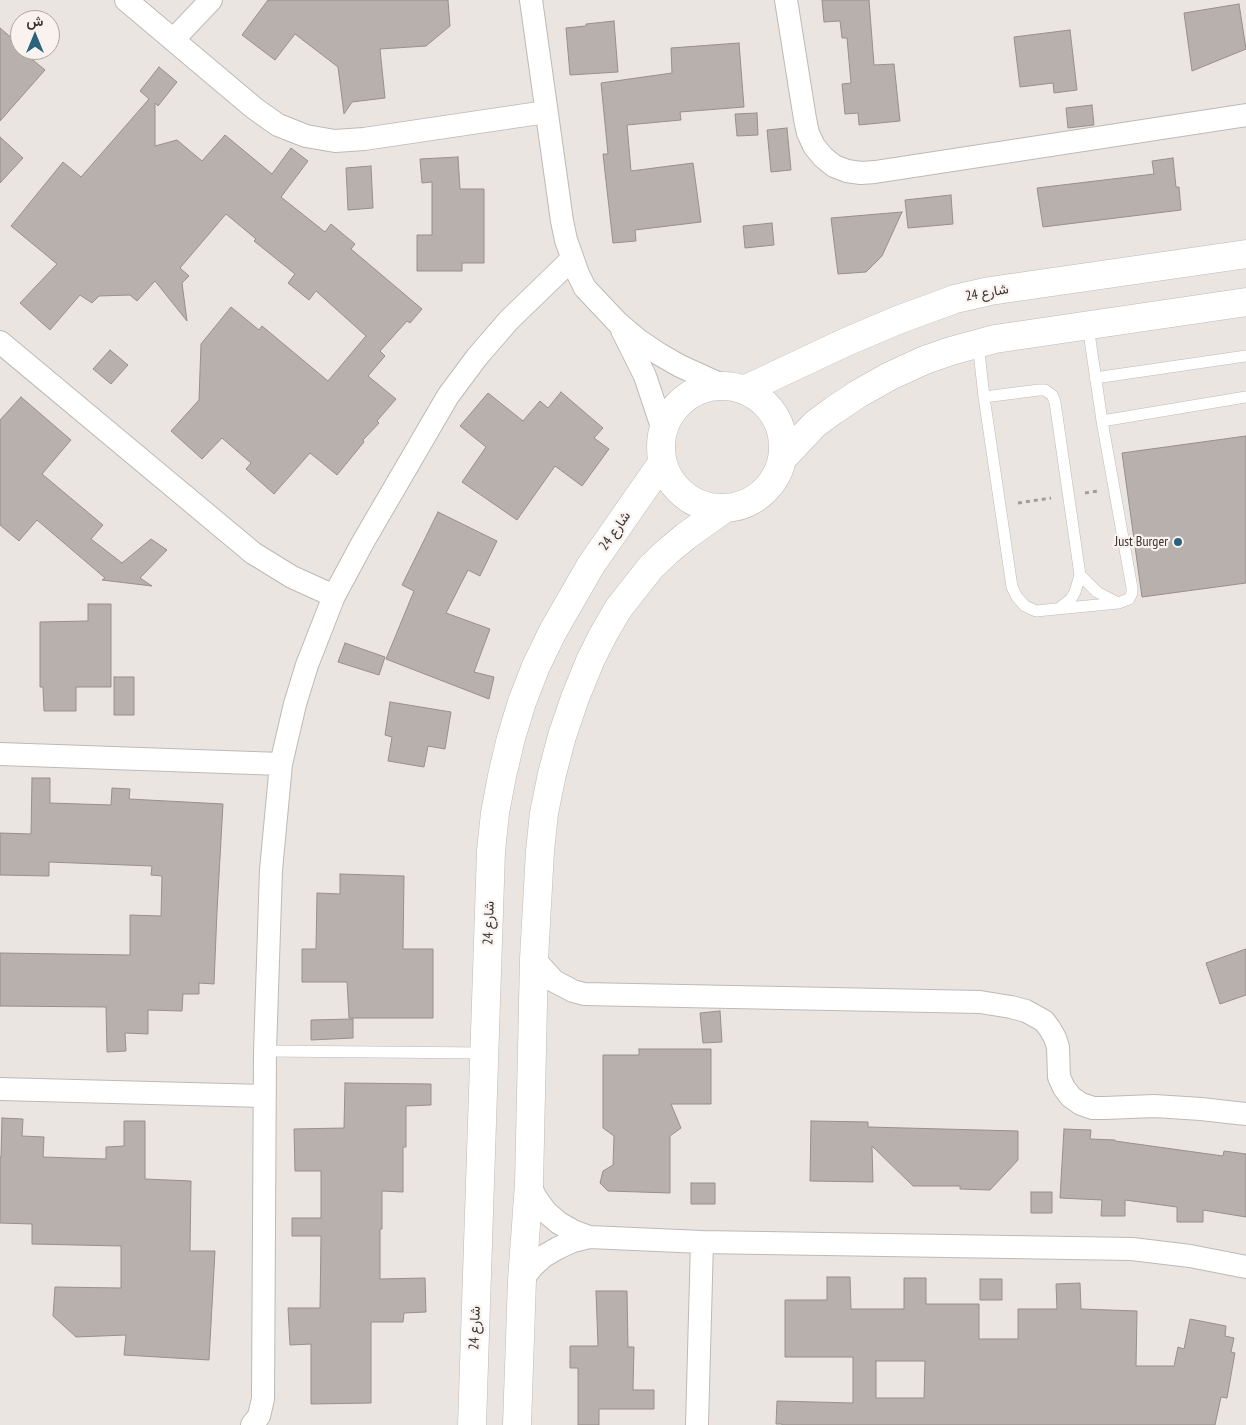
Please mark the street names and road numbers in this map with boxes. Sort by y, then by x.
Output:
street label: شارع 24 [964,281,1010,305]
street label: شارع 24 [596,508,634,554]
street label: شارع 24 [480,901,498,945]
street label: شارع 24 [466,1306,484,1350]

